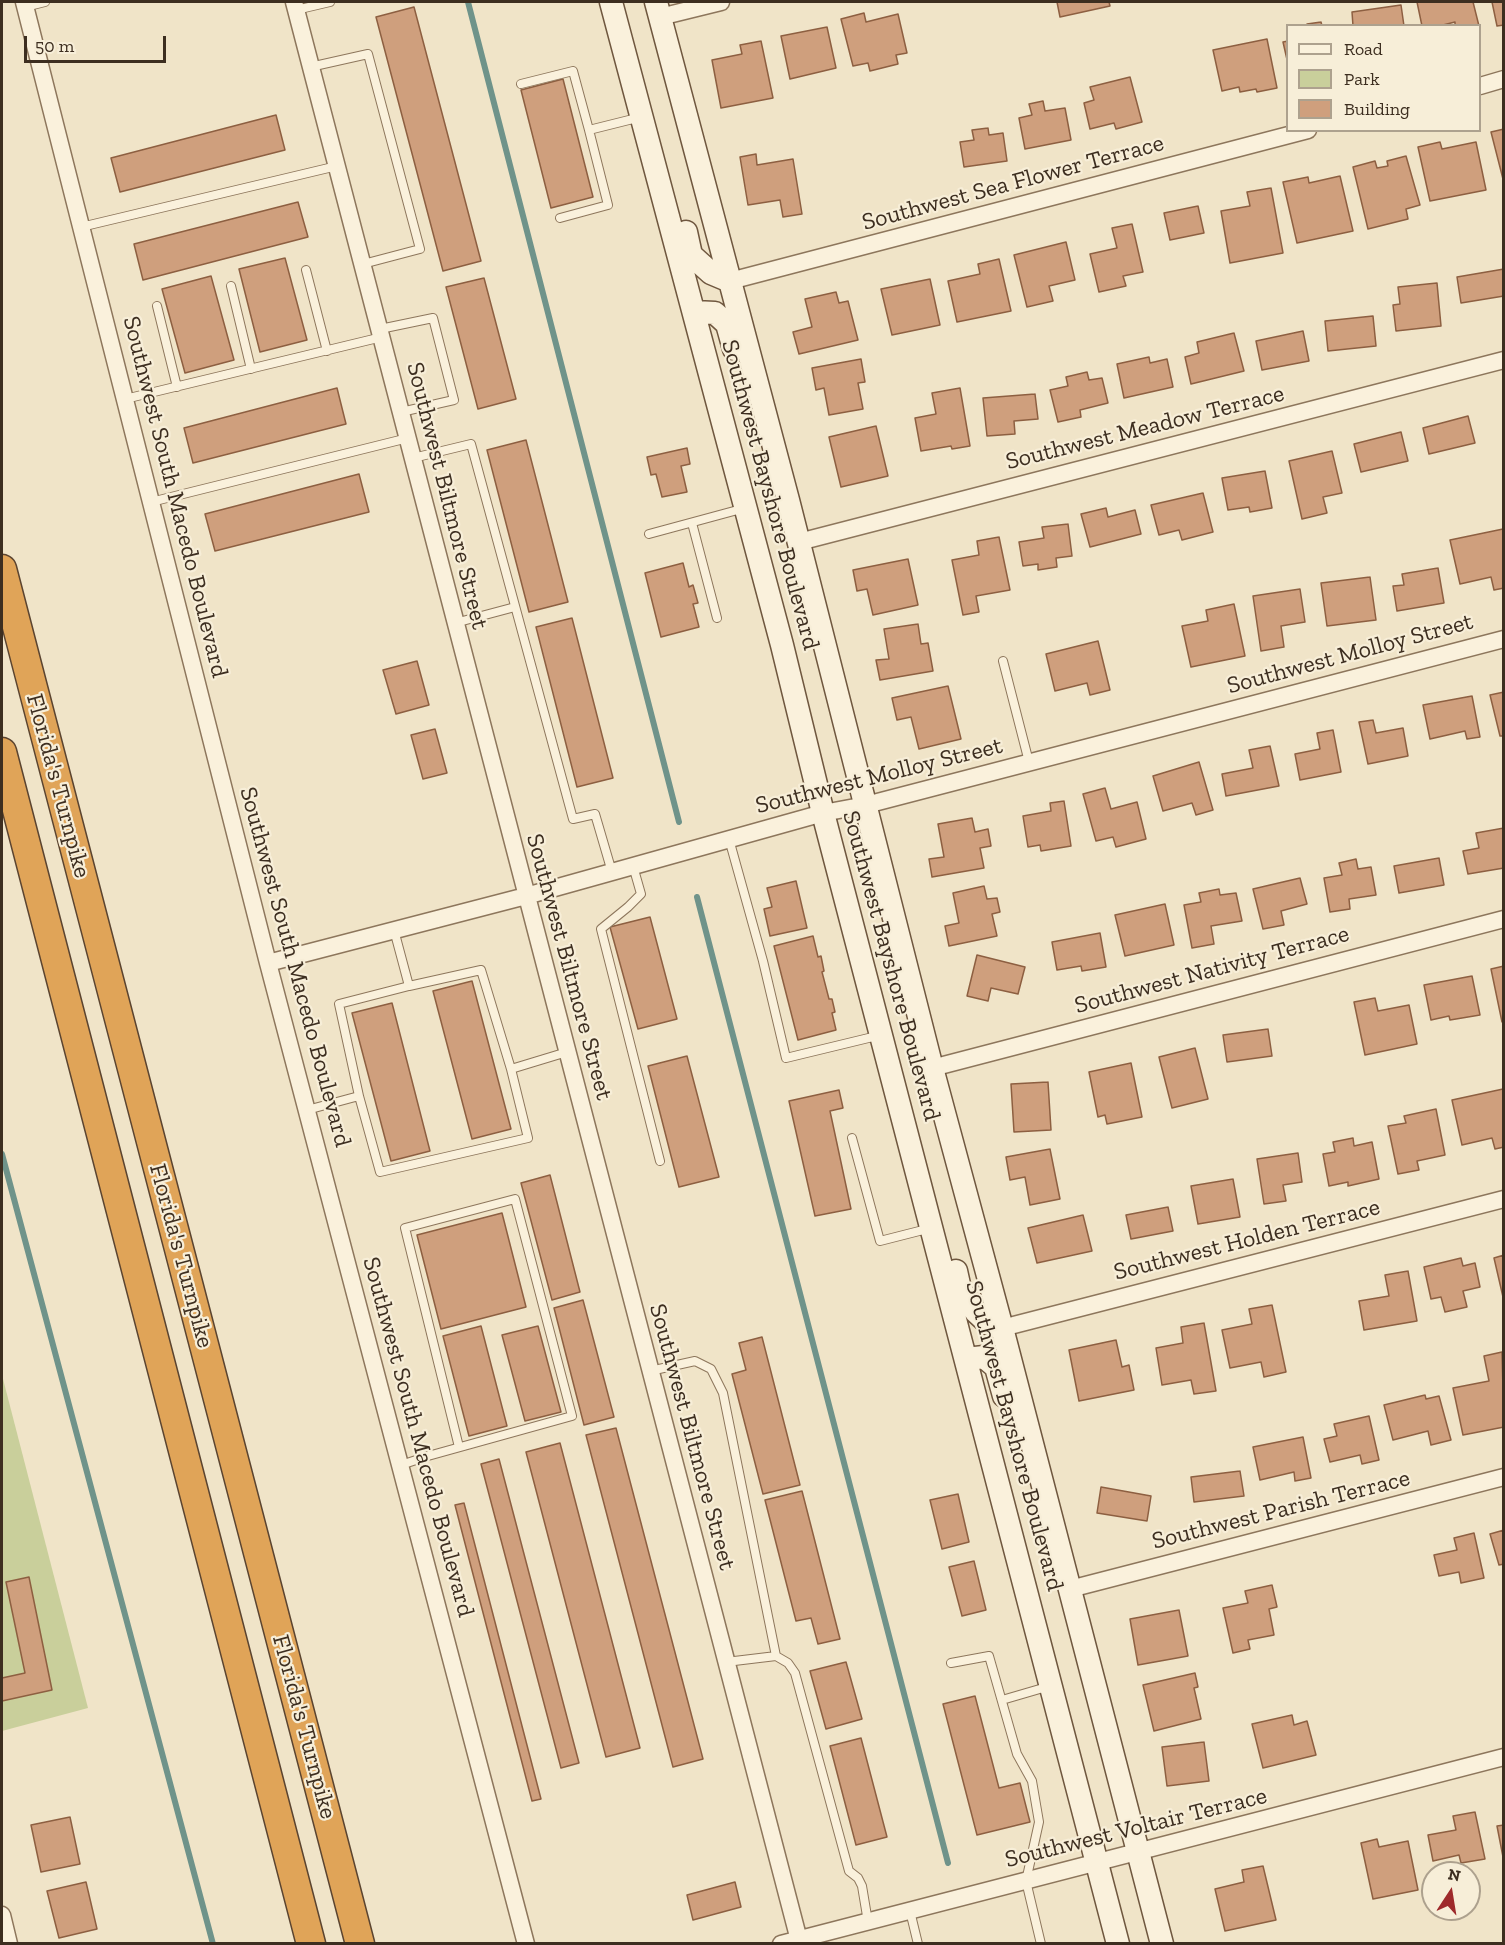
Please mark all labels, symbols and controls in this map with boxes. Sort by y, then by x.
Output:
scale bar [27,24,170,62]
legend [1286,24,1481,132]
text: 50 m [35,35,74,57]
text: Road [1344,38,1383,60]
text: Park [1344,68,1380,90]
text: Building [1344,98,1410,120]
street label: Southwest Sea Flower Terrace [859,129,1167,237]
street label: Southwest South Macedo Boulevard [116,313,234,681]
street label: Southwest Bayshore Boulevard [715,337,825,653]
street label: Southwest Biltmore Street [400,359,494,633]
street label: Southwest Meadow Terrace [1003,379,1287,477]
street label: Southwest Molloy Street [1224,607,1476,701]
street label: Florida's Turnpike [20,691,96,881]
street label: Southwest Molloy Street [753,731,1005,821]
street label: Southwest South Macedo Boulevard [233,784,357,1150]
street label: Southwest Bayshore Boulevard [836,808,946,1124]
street label: Southwest Biltmore Street [520,831,618,1103]
street label: Southwest Nativity Terrace [1072,919,1352,1021]
street label: Florida's Turnpike [143,1161,219,1351]
street label: Southwest Holden Terrace [1111,1193,1383,1287]
street label: Southwest South Macedo Boulevard [356,1254,480,1620]
street label: Southwest Bayshore Boulevard [959,1278,1069,1594]
street label: Southwest Biltmore Street [643,1301,741,1573]
street label: Southwest Parish Terrace [1149,1464,1413,1556]
street label: Florida's Turnpike [266,1632,342,1822]
street label: Southwest Voltair Terrace [1002,1782,1270,1874]
north arrow [1421,1861,1481,1921]
text: N [1446,1864,1462,1885]

